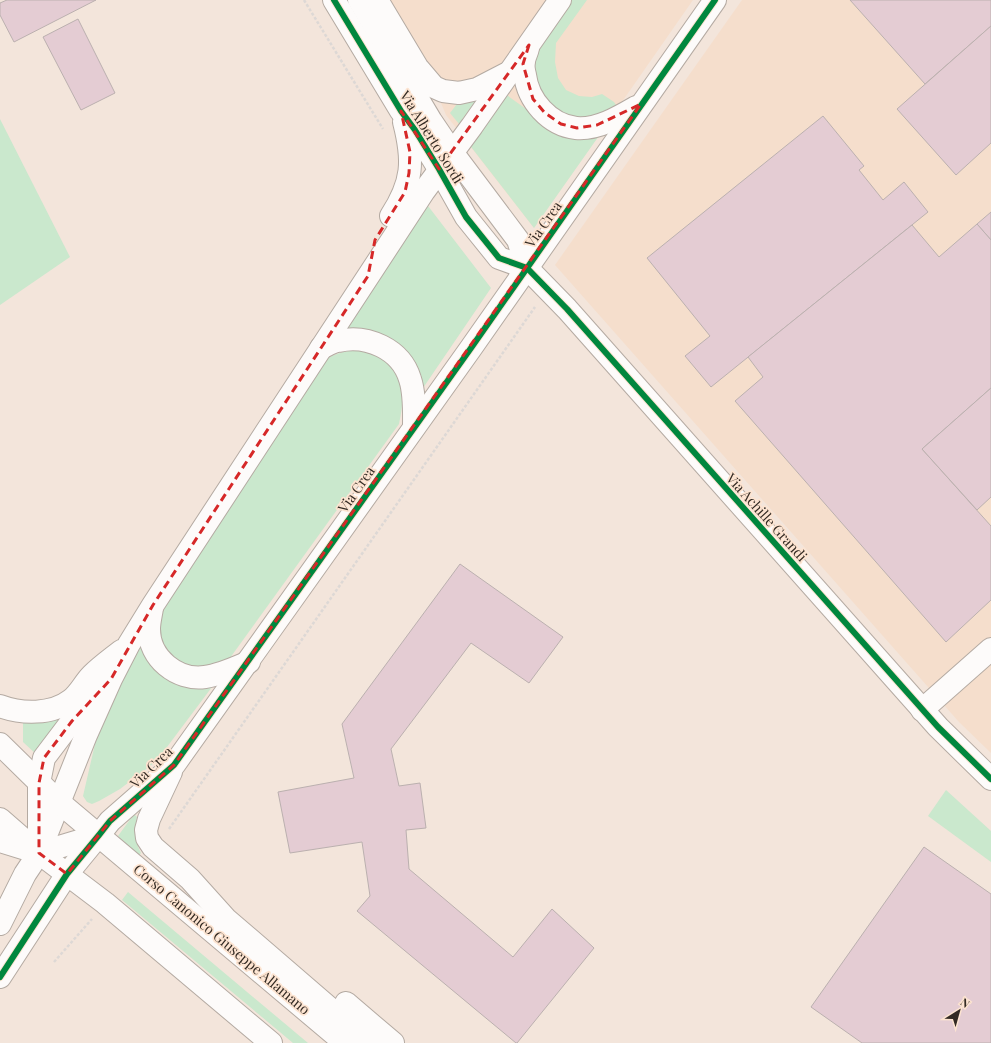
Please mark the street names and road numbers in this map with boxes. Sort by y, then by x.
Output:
street label: Via Alberto Sordi [395,86,468,187]
street label: Via Crea [520,197,566,252]
street label: Via Crea [333,462,379,517]
street label: Via Achille Grandi [722,468,812,565]
street label: Via Crea [125,742,176,793]
street label: Corso Canonico Giuseppe Allamano [130,859,315,1019]

